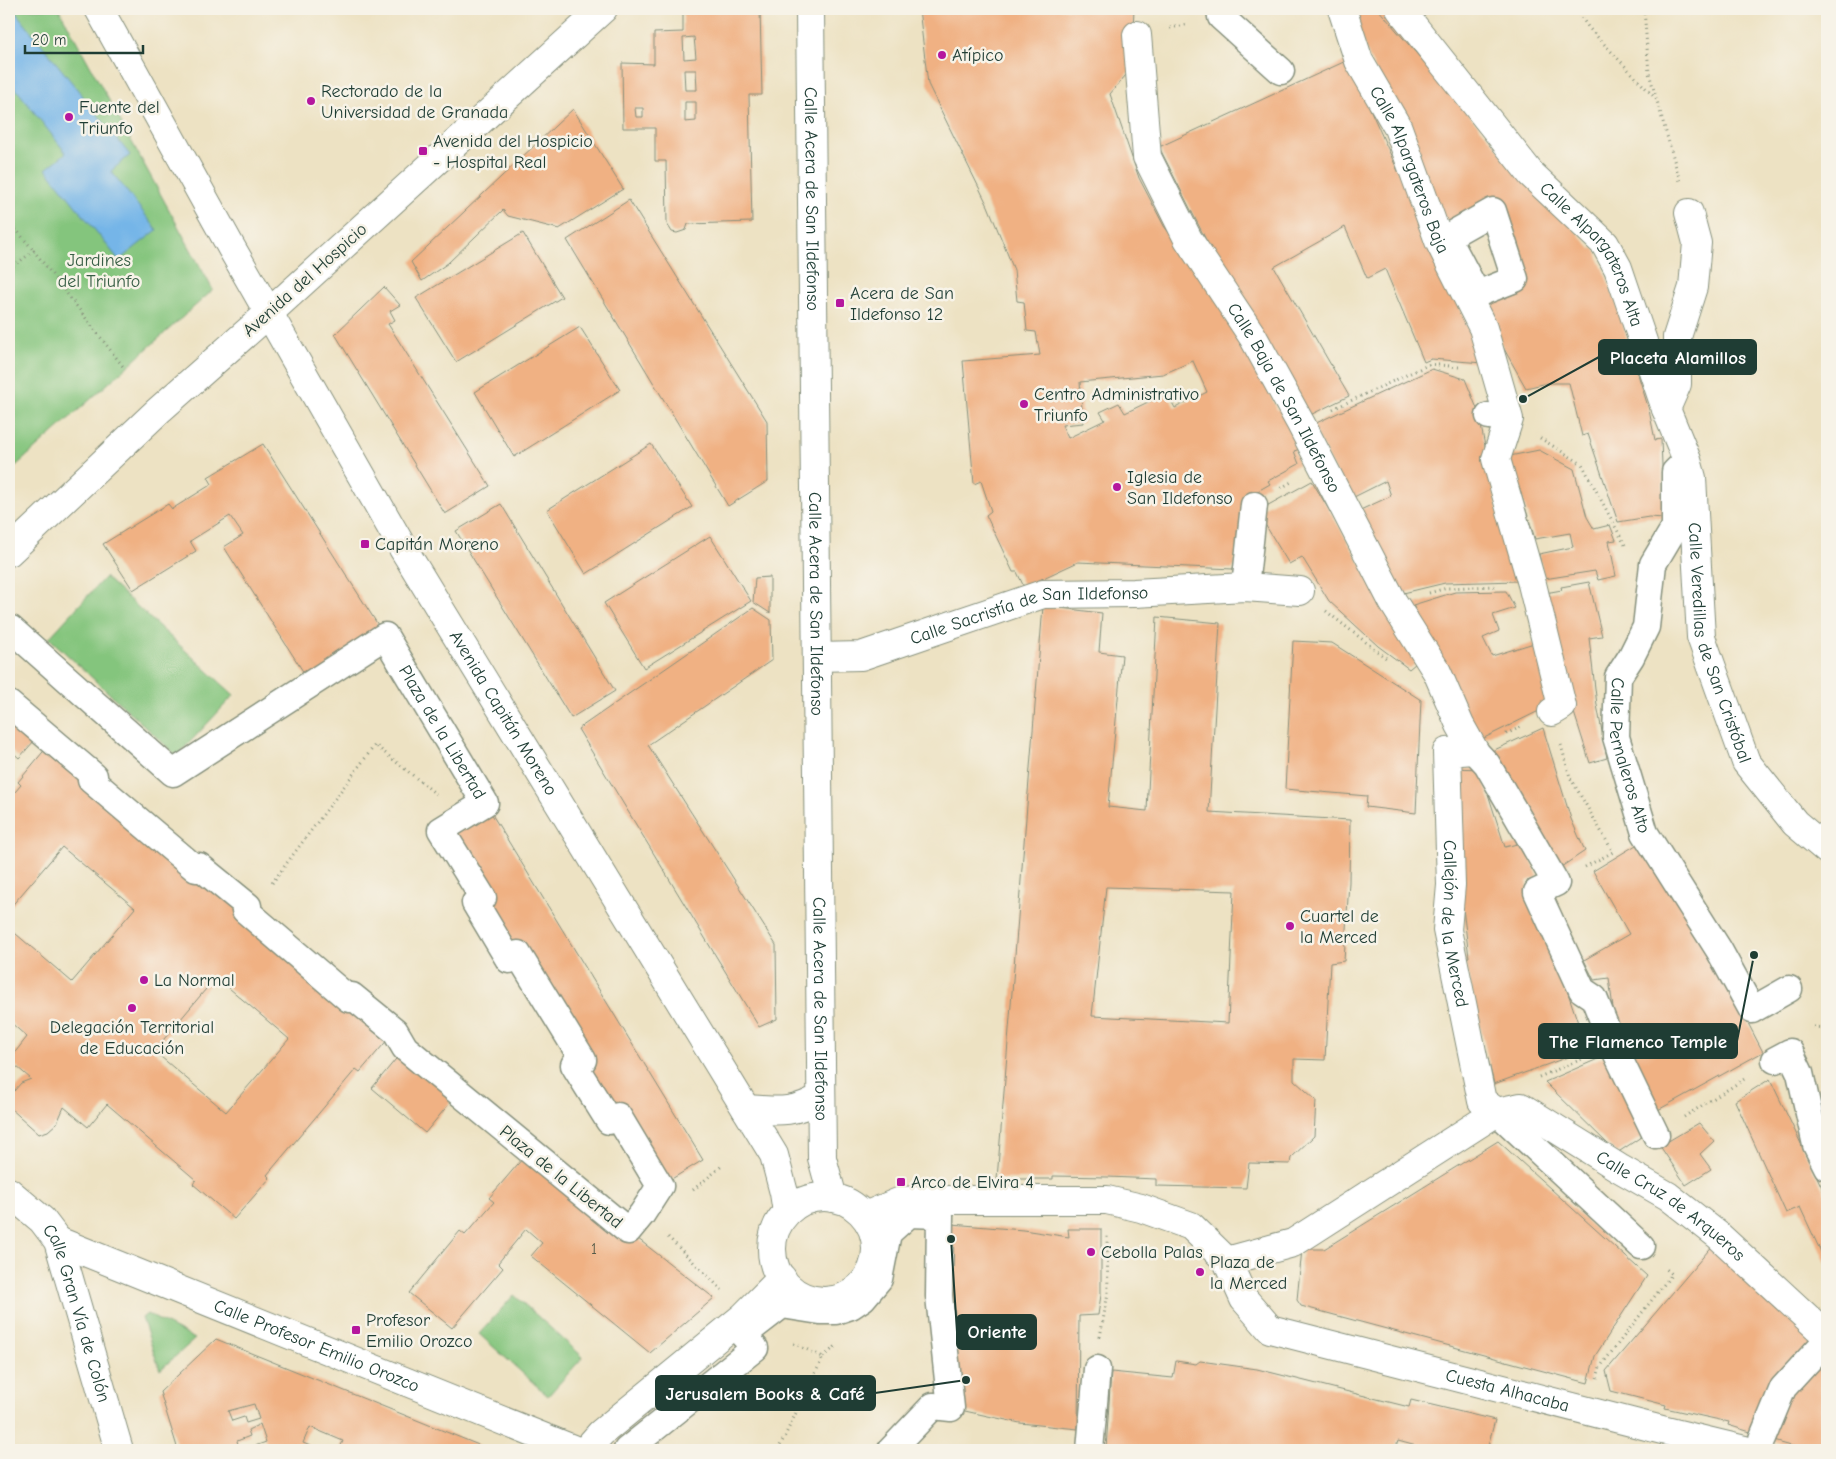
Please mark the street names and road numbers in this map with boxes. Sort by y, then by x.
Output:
street label: Calle Alpargateros Baja [1365,82,1454,257]
street label: Calle Acera de San Ildefonso [800,87,824,311]
street label: Calle Alpargateros Alta [1536,178,1648,329]
street label: Avenida del Hospicio [239,219,371,341]
street label: Calle Baja de San Ildefonso [1223,299,1345,496]
street label: Calle Acera de San Ildefonso [805,492,828,716]
street label: Calle Veredillas de San Cristóbal [1684,522,1756,766]
street label: Calle Sacristía de San Ildefonso [907,582,1149,649]
street label: Avenida Capitán Moreno [445,627,562,799]
street label: Plaza de la Libertad [394,661,491,803]
street label: Calle Pernaleros Alto [1605,677,1655,836]
street label: Callejón de la Merced [1436,840,1473,1009]
street label: Calle Acera de San Ildefonso [809,897,832,1121]
street label: Plaza de la Libertad [495,1121,627,1233]
street label: Calle Cruz de Arqueros [1593,1146,1749,1265]
street label: Calle Gran Vía de Colón [38,1220,115,1405]
street label: Calle Profesor Emilio Orozco [211,1295,423,1397]
street label: Cuesta Alhacaba [1443,1364,1572,1416]

